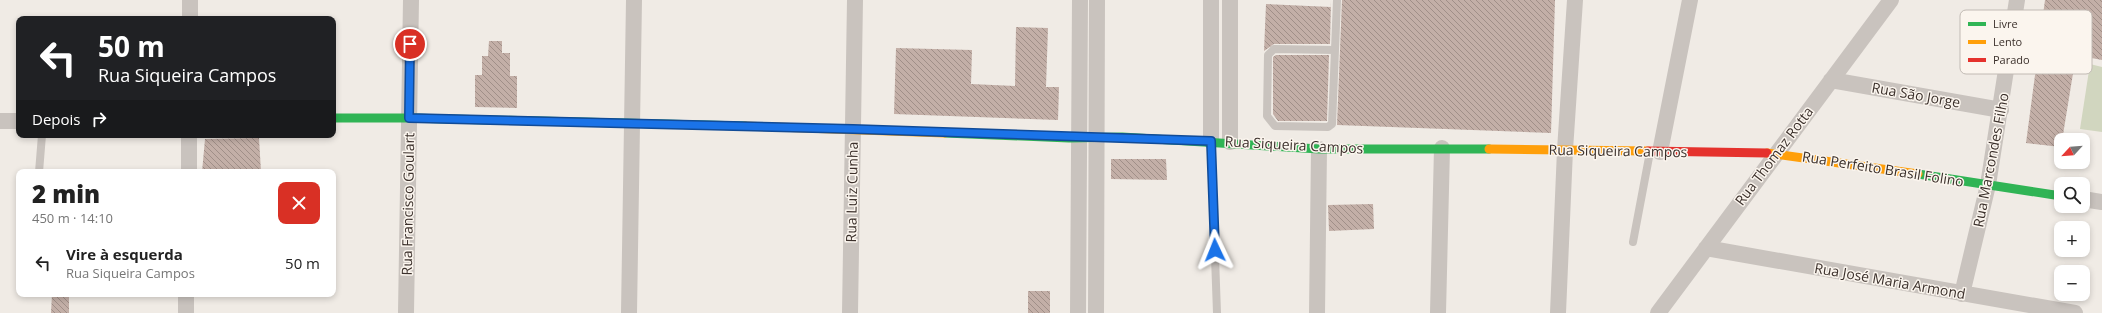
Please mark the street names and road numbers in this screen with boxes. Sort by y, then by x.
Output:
street label: Rua São Jorge [1870,77,1962,112]
street label: Rua Marcondes Filho [1968,91,2013,229]
street label: Rua Thomaz Rotta [1730,102,1817,209]
street label: Rua Siqueira Campos [1224,131,1364,158]
street label: Rua Francisco Goulart [397,132,418,276]
street label: Rua Siqueira Campos [1548,140,1688,161]
street label: Rua Luiz Cunha [841,142,862,242]
street label: Rua Perfeito Brasil Folino [1801,146,1965,191]
street label: Rua José Maria Armond [1813,258,1967,303]

